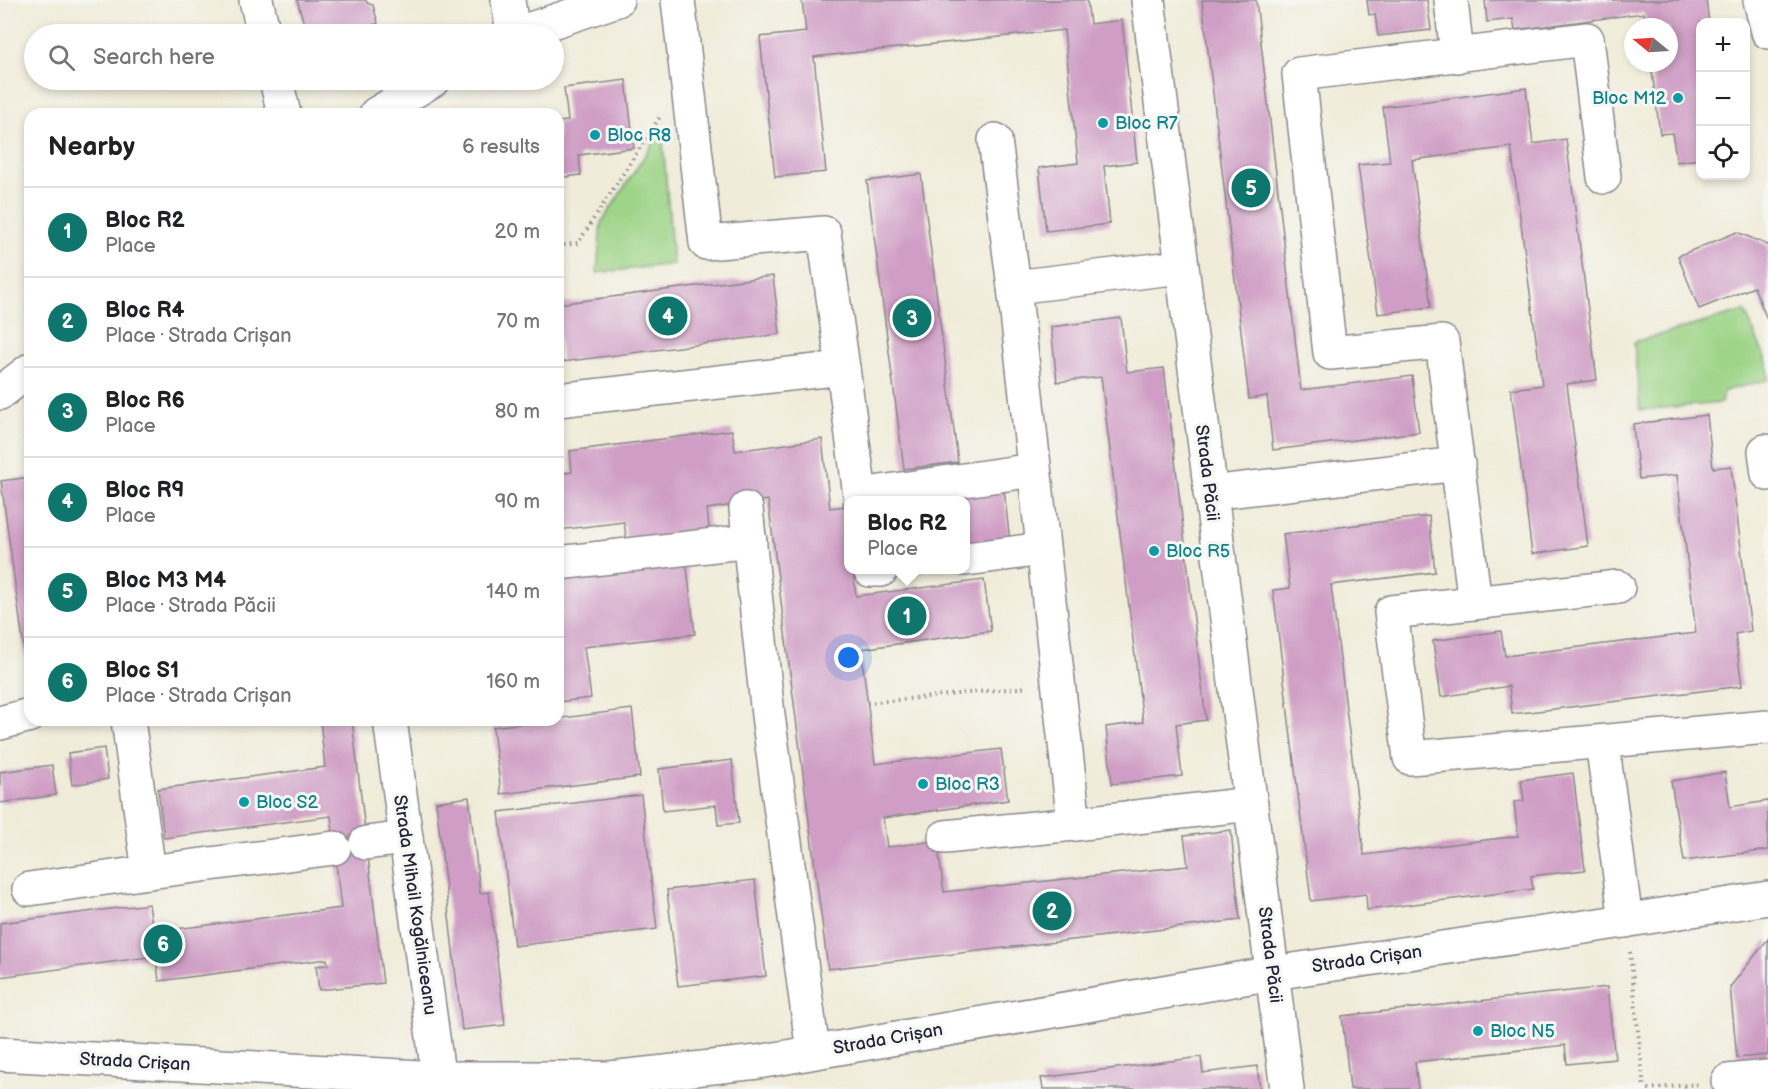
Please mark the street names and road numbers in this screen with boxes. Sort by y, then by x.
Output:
street label: Strada Păcii [1191,424,1223,522]
street label: Strada Mihail Kogălniceanu [389,794,441,1016]
street label: Strada Păcii [1254,906,1286,1004]
street label: Strada Crișan [1311,941,1423,977]
street label: Strada Crișan [832,1019,944,1059]
street label: Strada Crișan [79,1049,191,1075]

